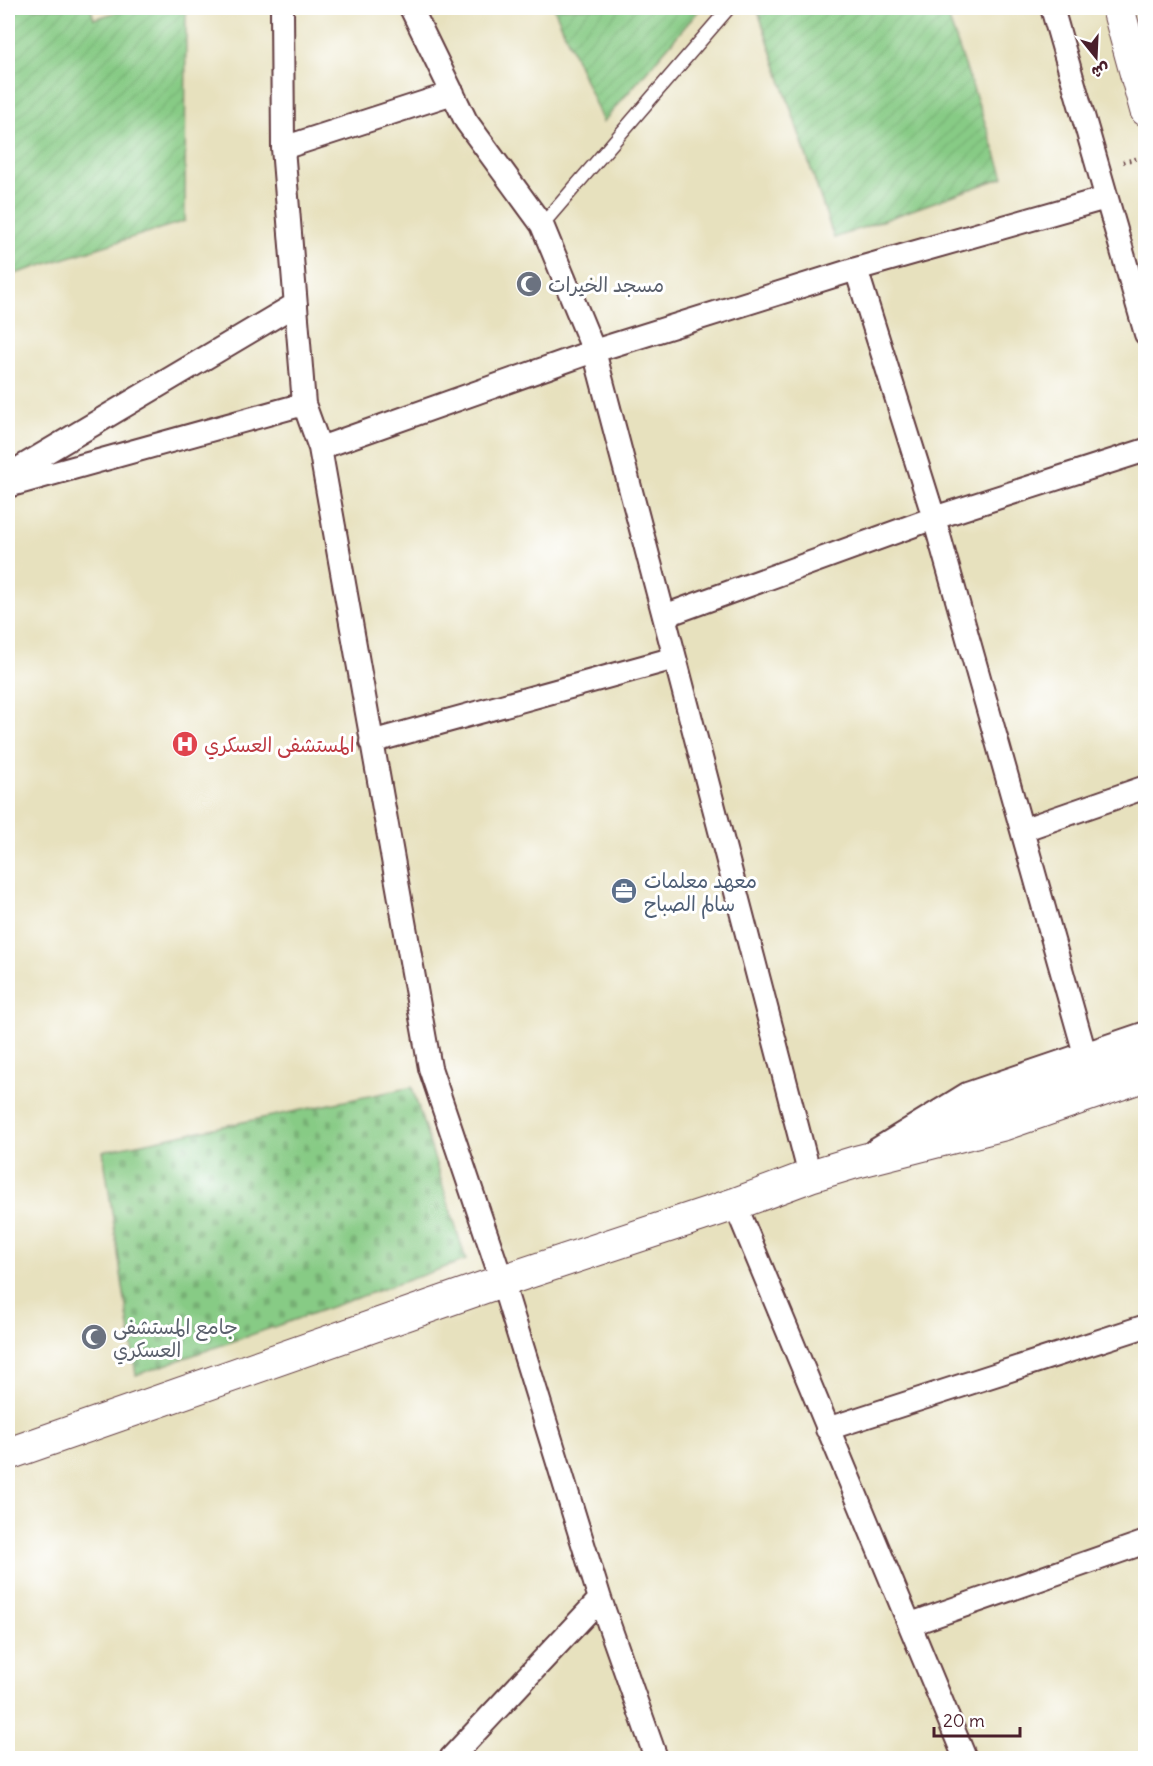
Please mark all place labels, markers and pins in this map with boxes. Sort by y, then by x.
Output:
mosque icon: مسجد الخيرات [514,269,544,299]
place label: مسجد الخيرات [548,272,664,297]
hospital icon: المستشفى العسكري [170,729,200,759]
place label: المستشفى العسكري [204,732,355,760]
place label: معهد معلمات سالم الصباح [644,868,757,919]
office icon: معهد معلمات سالم الصباح [609,876,639,906]
place label: جامع المستشفى العسكري [113,1314,238,1365]
mosque icon: جامع المستشفى العسكري [79,1322,109,1352]

